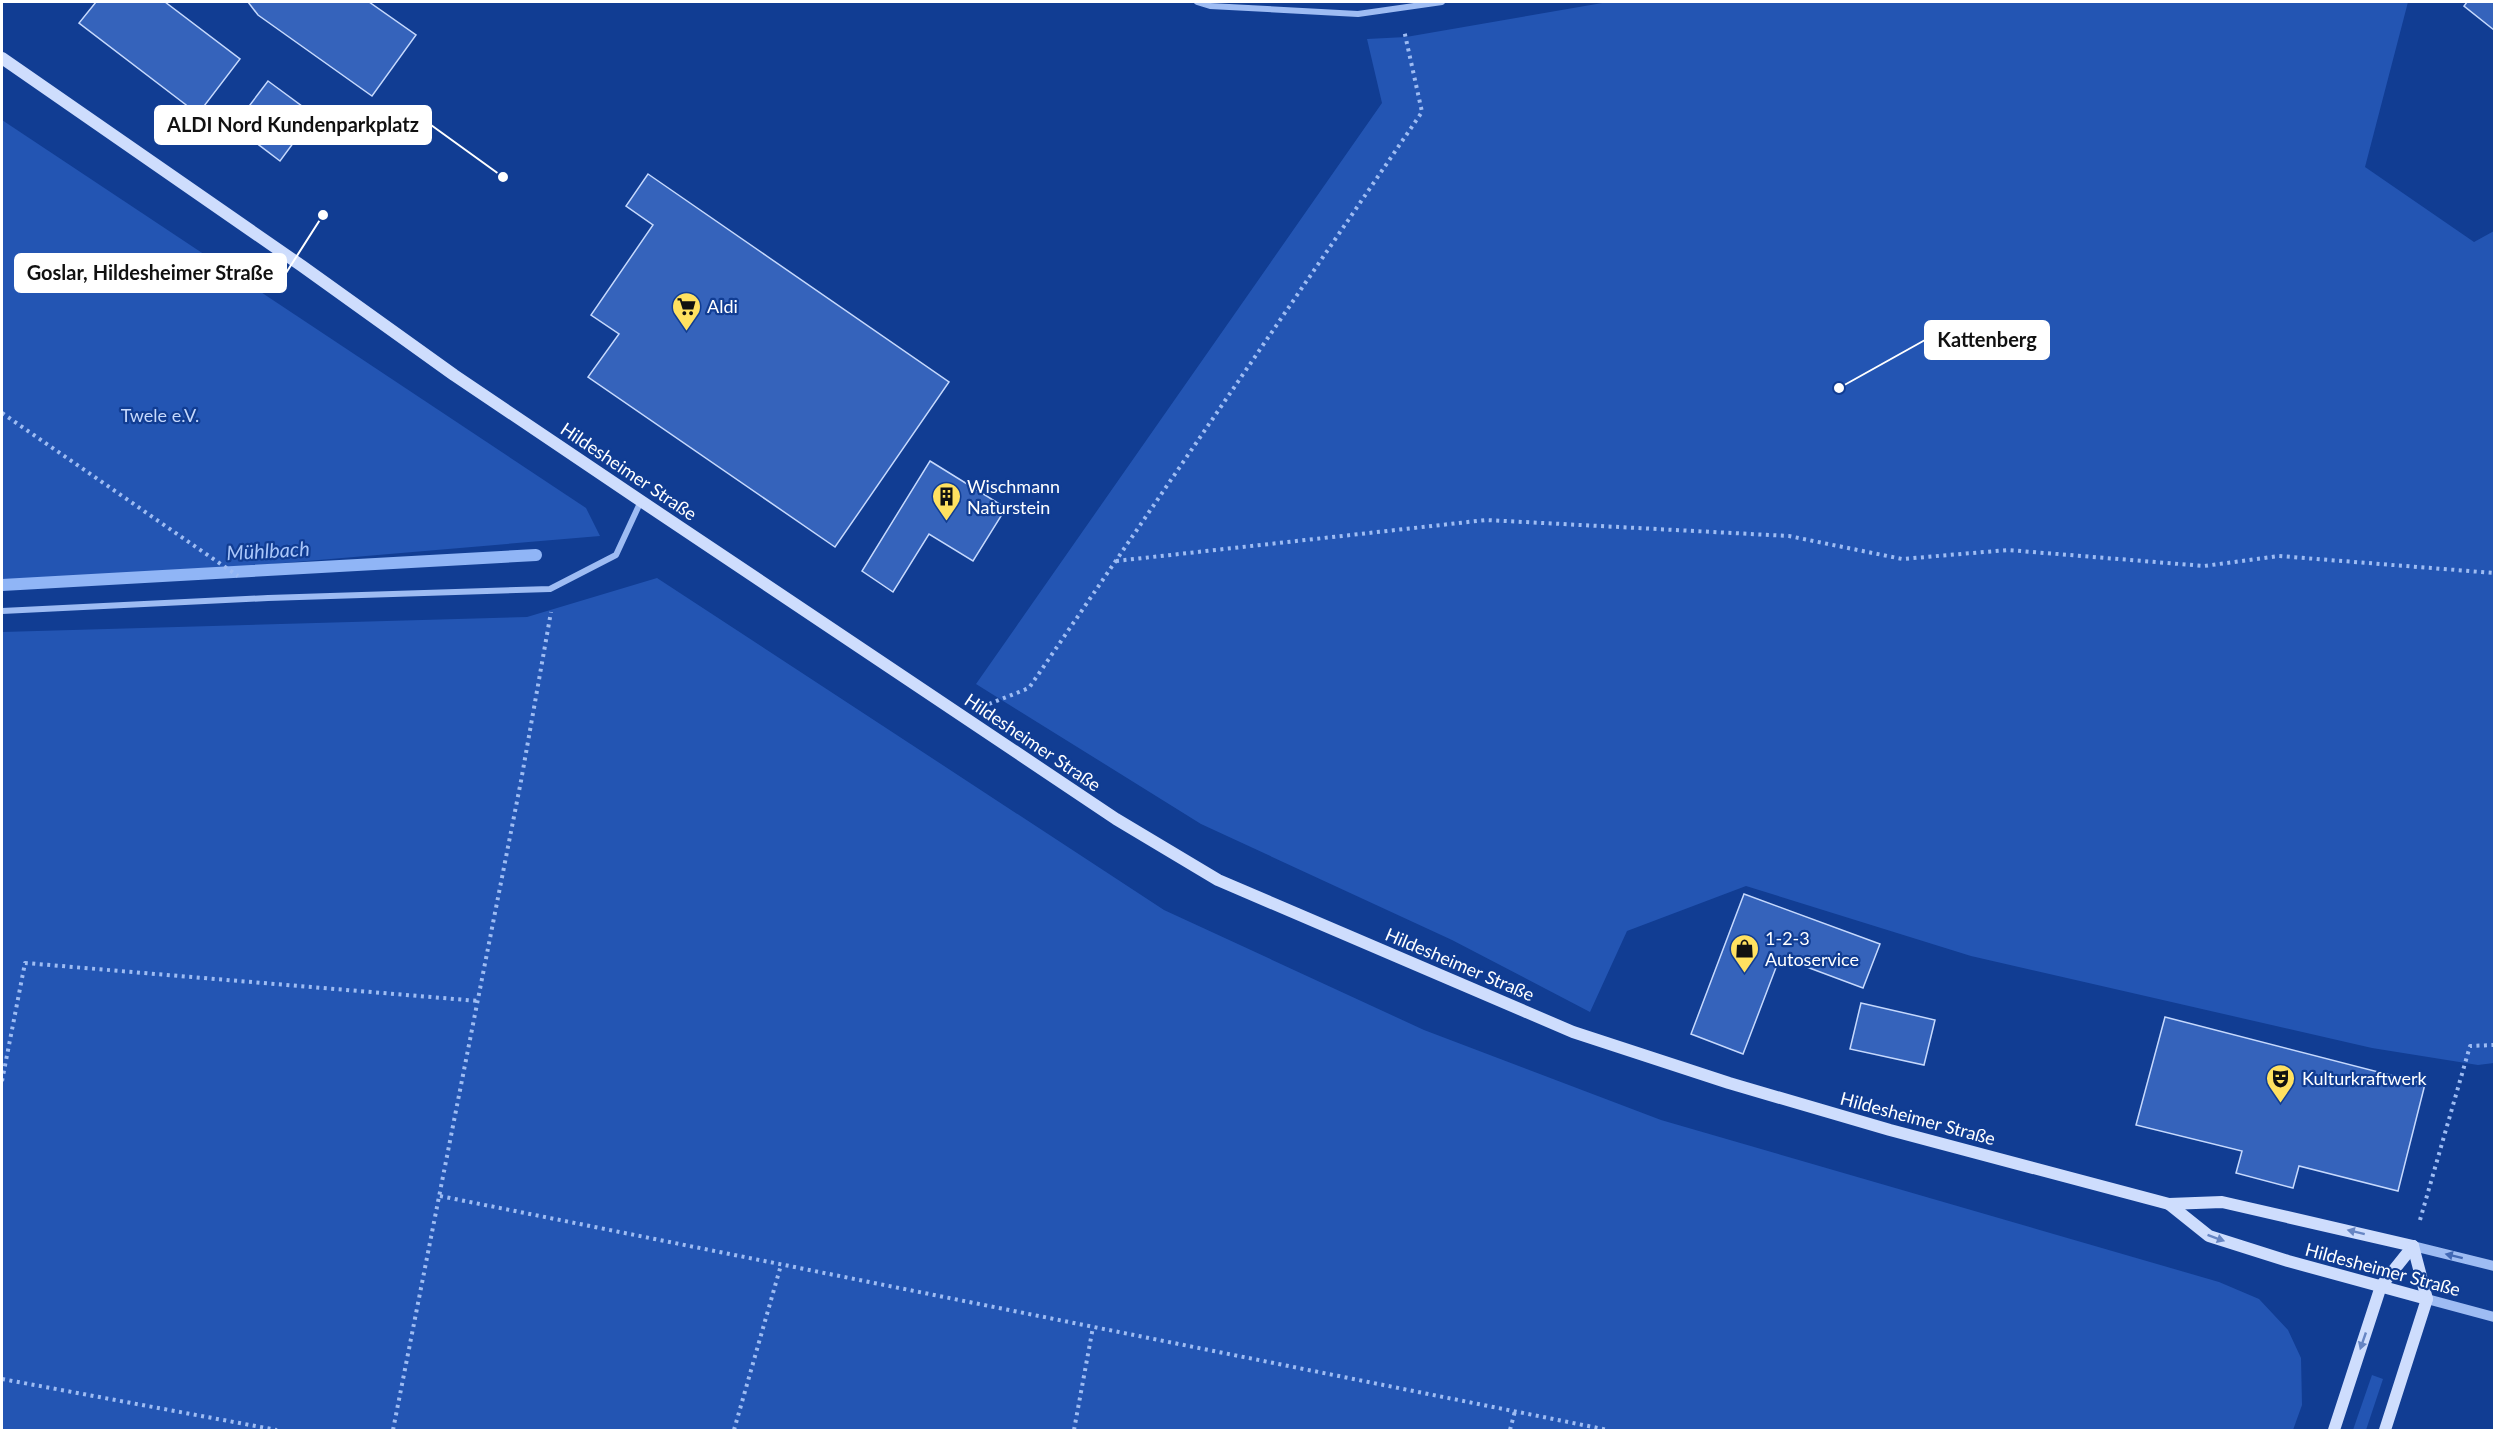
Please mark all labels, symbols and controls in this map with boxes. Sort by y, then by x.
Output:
callout: ALDI Nord Kundenparkplatz [155,106,431,144]
text: ALDI Nord Kundenparkplatz [166,112,419,136]
callout: Goslar, Hildesheimer Straße [15,254,286,292]
text: Goslar, Hildesheimer Straße [27,260,274,284]
supermarket icon: Aldi [670,290,702,332]
place label: Aldi [707,295,738,317]
callout: Kattenberg [1925,321,2049,359]
text: Kattenberg [1937,327,2037,351]
park label: Twele e.V. [121,404,199,426]
street label: Hildesheimer Straße [557,417,701,525]
place label: Wischmann Naturstein [967,475,1060,518]
building icon: Wischmann Naturstein [930,480,962,522]
water label: Mühlbach [226,536,310,564]
street label: Hildesheimer Straße [961,688,1105,796]
street label: Hildesheimer Straße [1382,923,1538,1005]
place label: 1-2-3 Autoservice [1765,927,1859,970]
shop icon: 1-2-3 Autoservice [1728,932,1760,974]
theatre icon: Kulturkraftwerk [2265,1062,2297,1104]
place label: Kulturkraftwerk [2302,1067,2428,1089]
street label: Hildesheimer Straße [1838,1087,1998,1149]
one-way arrow [2347,1227,2365,1237]
one-way arrow [2208,1233,2226,1243]
street label: Hildesheimer Straße [2303,1238,2463,1300]
one-way arrow [2444,1251,2463,1261]
one-way arrow [2357,1332,2367,1350]

